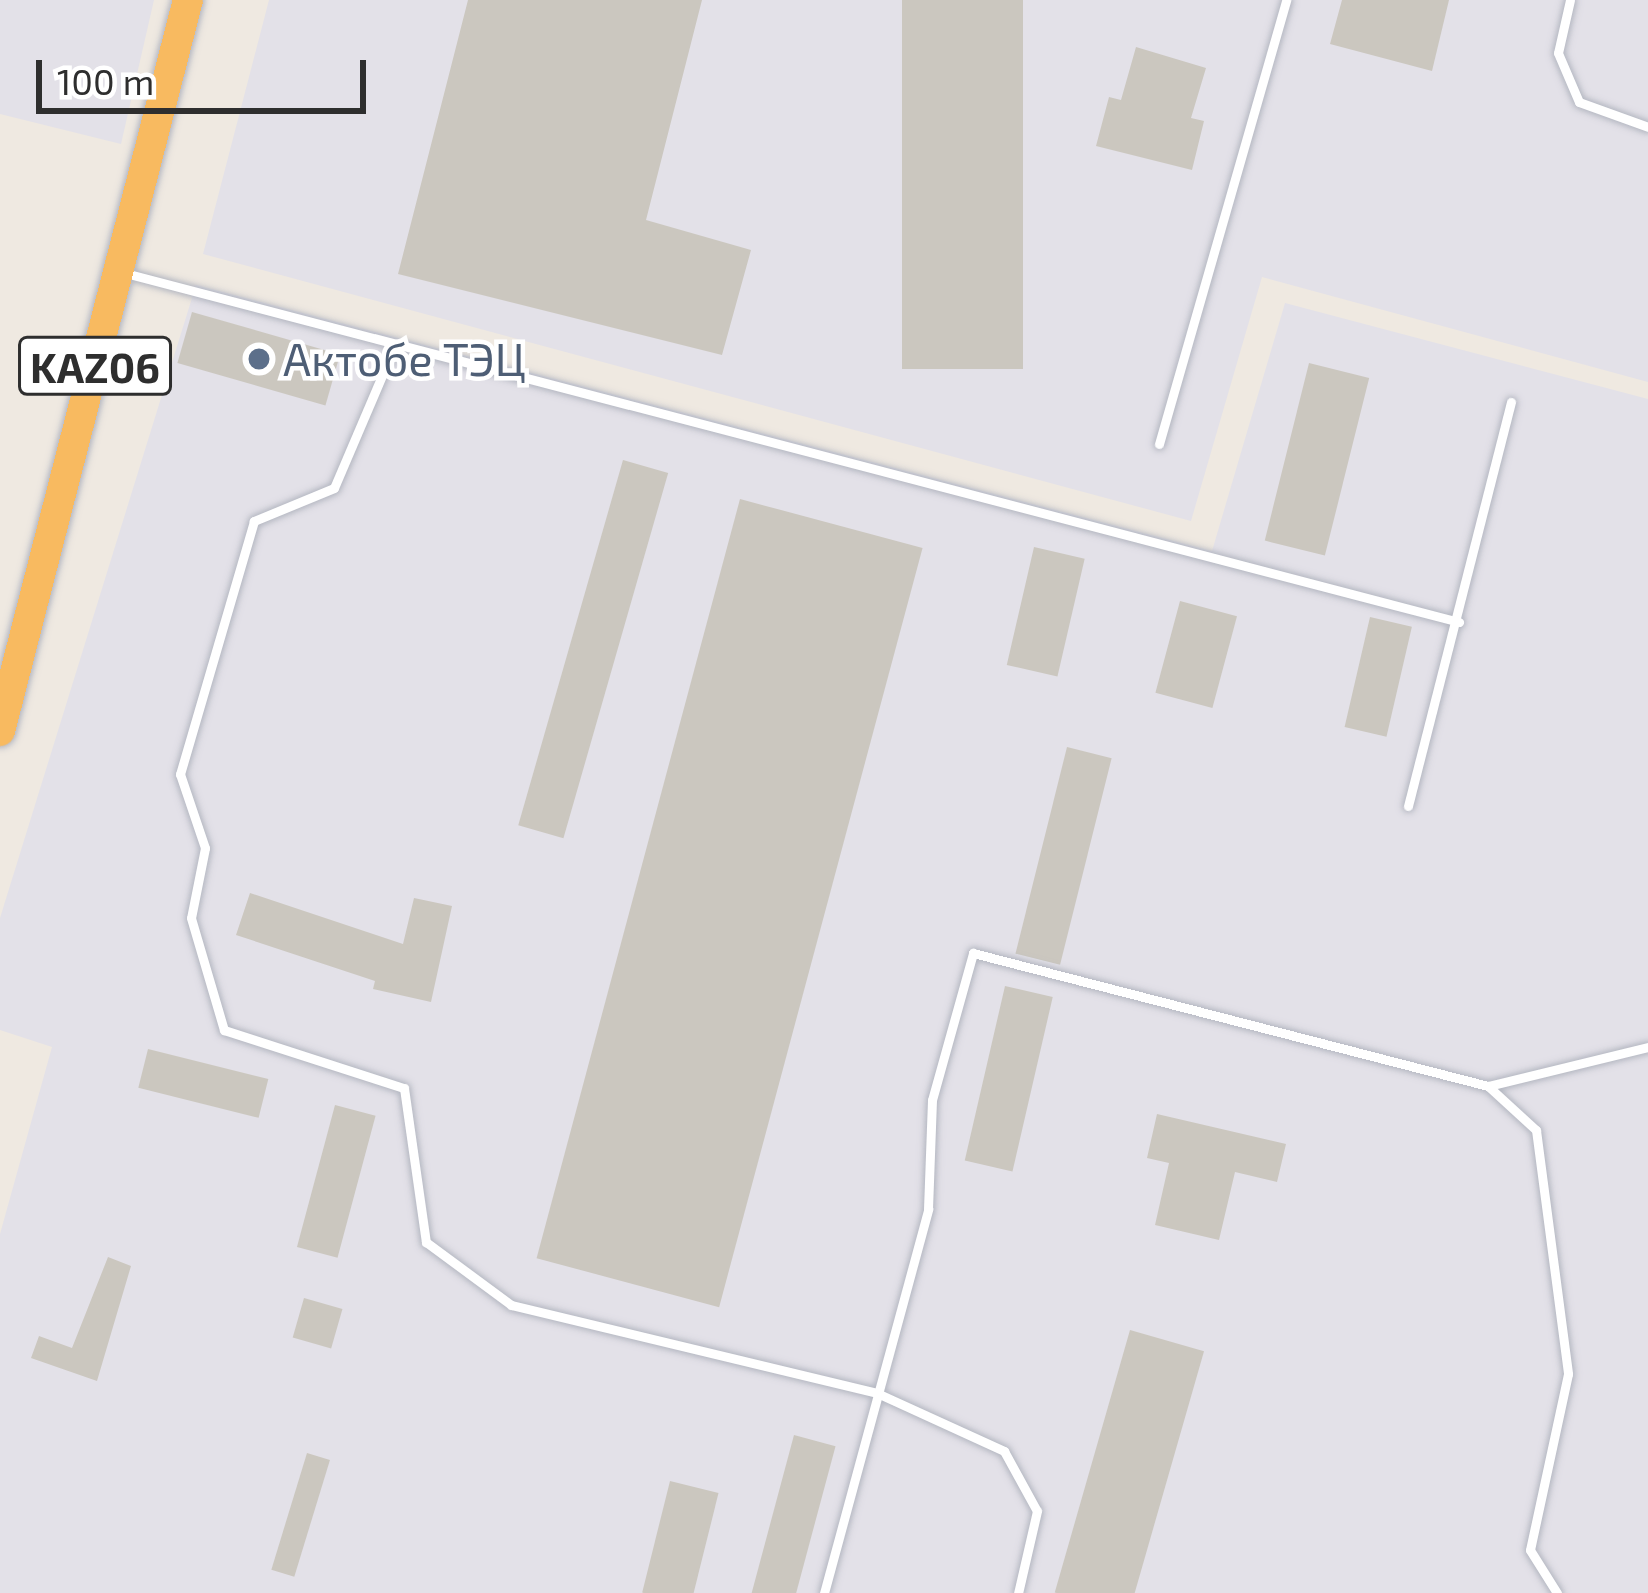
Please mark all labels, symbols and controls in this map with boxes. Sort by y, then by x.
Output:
scale bar [42,36,372,110]
text: 100 m [57,59,154,102]
road number: KАZ06 [17,330,173,402]
place label: Актобе ТЭЦ [283,332,526,386]
marker: Актобе ТЭЦ [246,346,272,372]

